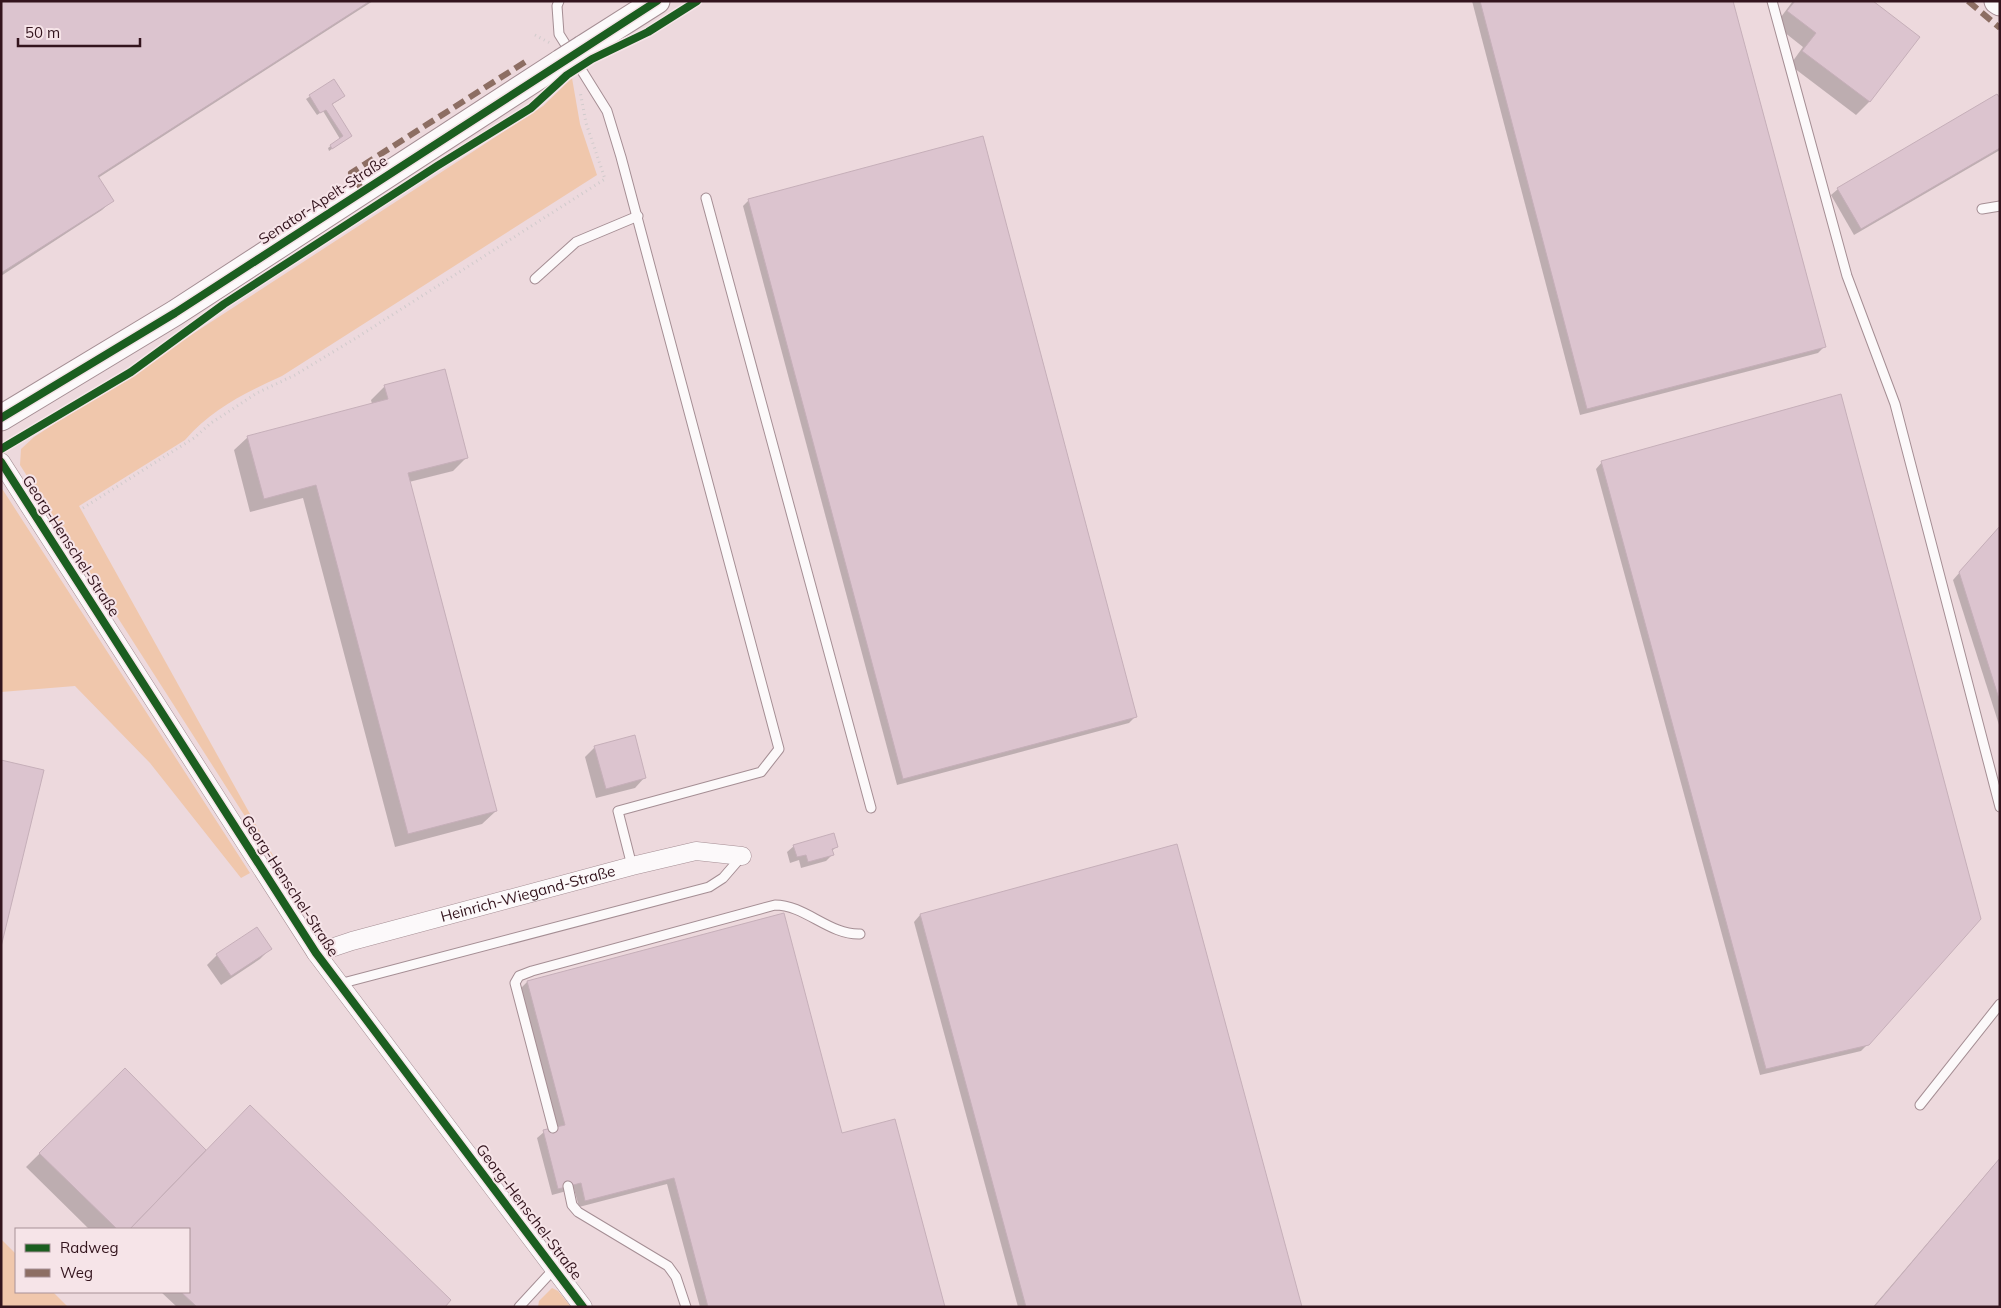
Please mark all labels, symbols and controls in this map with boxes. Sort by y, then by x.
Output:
scale bar [18,15,140,47]
text: 50 m [25,23,60,42]
street label: Senator-Apelt-Straße [255,151,391,248]
street label: Georg-Henschel-Straße [19,471,124,620]
street label: Georg-Henschel-Straße [238,811,343,960]
street label: Heinrich-Wiegand-Straße [438,861,617,926]
street label: Georg-Henschel-Straße [472,1140,587,1283]
legend [15,1228,190,1293]
text: Radweg [60,1238,118,1257]
text: Weg [60,1263,93,1282]

